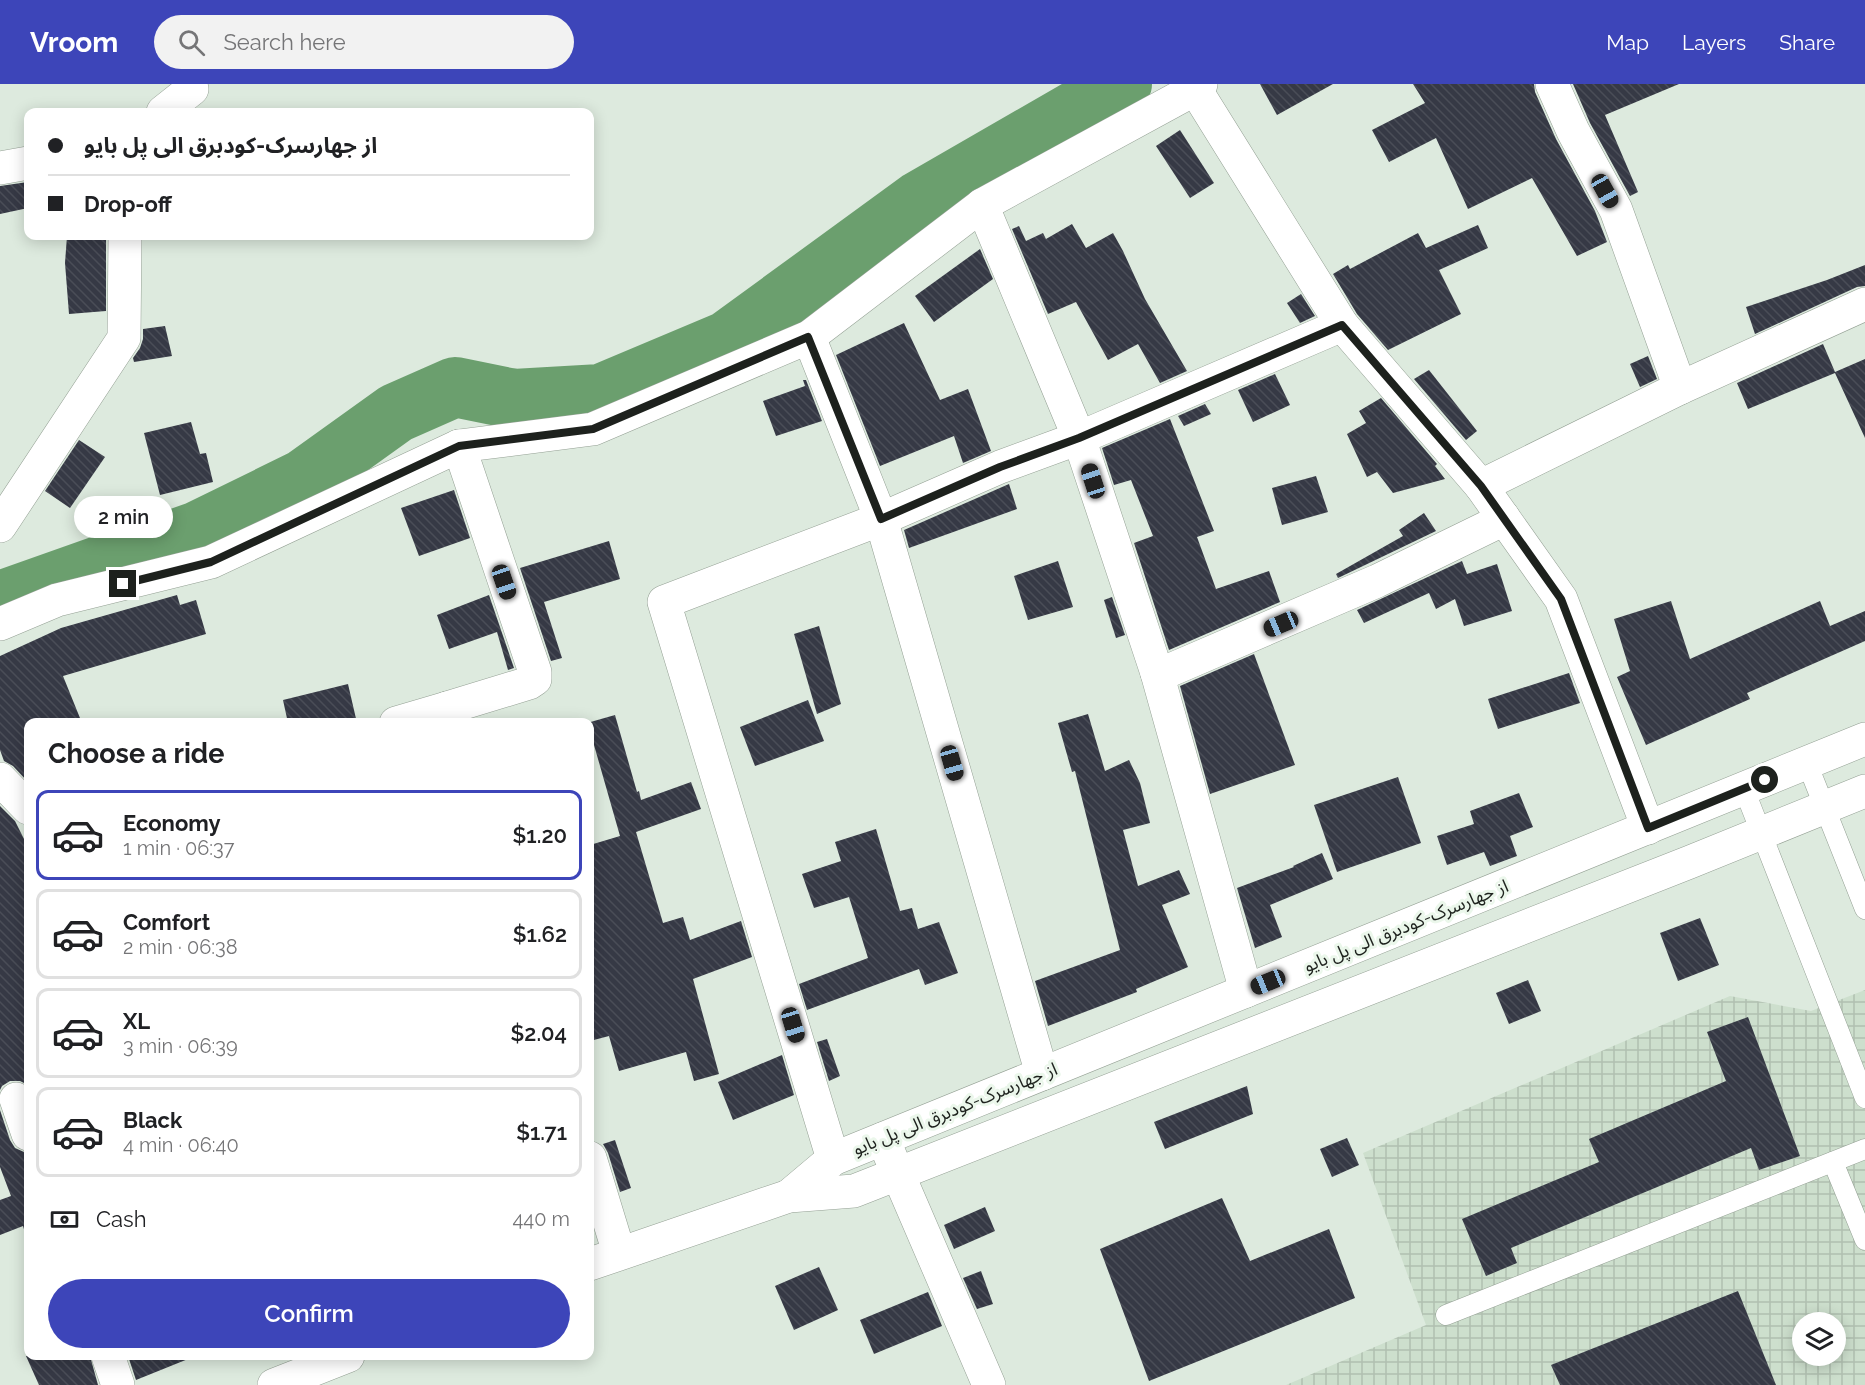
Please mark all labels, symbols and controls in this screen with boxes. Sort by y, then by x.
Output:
search box [154,15,574,69]
text: Vroom [30,26,118,59]
icon: search [175,26,208,59]
text: Search here [223,29,346,55]
text: Map [1606,30,1649,55]
text: Layers [1682,30,1746,55]
text: Share [1779,30,1835,55]
text: از جهارسرک-کودبرق الی پل بایو [84,132,377,158]
car [1588,171,1622,211]
text: Drop-off [84,191,172,217]
car [1079,461,1107,501]
callout: 2 min [74,497,172,539]
text: 2 min [98,505,149,529]
car [490,562,518,602]
route end [109,570,136,597]
car [1261,609,1301,639]
text: Choose a ride [48,738,224,769]
car [938,743,966,783]
route start [1751,766,1778,793]
icon: car [51,808,105,862]
text: Economy [123,810,221,836]
text: $1.20 [513,822,567,848]
text: 1 min · 06:37 [123,836,234,860]
street label: از جهارسرک-کودبرق الی پل بایو [1300,875,1512,977]
icon: car [51,907,105,961]
text: Comfort [123,909,210,935]
text: $1.62 [513,921,567,947]
text: 2 min · 06:38 [123,935,238,959]
car [1248,967,1288,997]
car [779,1005,807,1045]
icon: car [51,1006,105,1060]
text: XL [123,1008,150,1034]
text: $2.04 [511,1020,567,1046]
text: 3 min · 06:39 [123,1034,238,1058]
street label: از جهارسرک-کودبرق الی پل بایو [849,1058,1061,1160]
icon: car [51,1105,105,1159]
text: Black [123,1107,182,1133]
text: $1.71 [516,1119,567,1145]
text: 4 min · 06:40 [123,1133,239,1157]
icon: cash [48,1203,81,1236]
text: Cash [96,1206,147,1232]
text: 440 m [512,1207,570,1231]
button: Confirm [48,1279,570,1348]
map controls [1792,1312,1846,1366]
button: layers [1792,1312,1846,1366]

